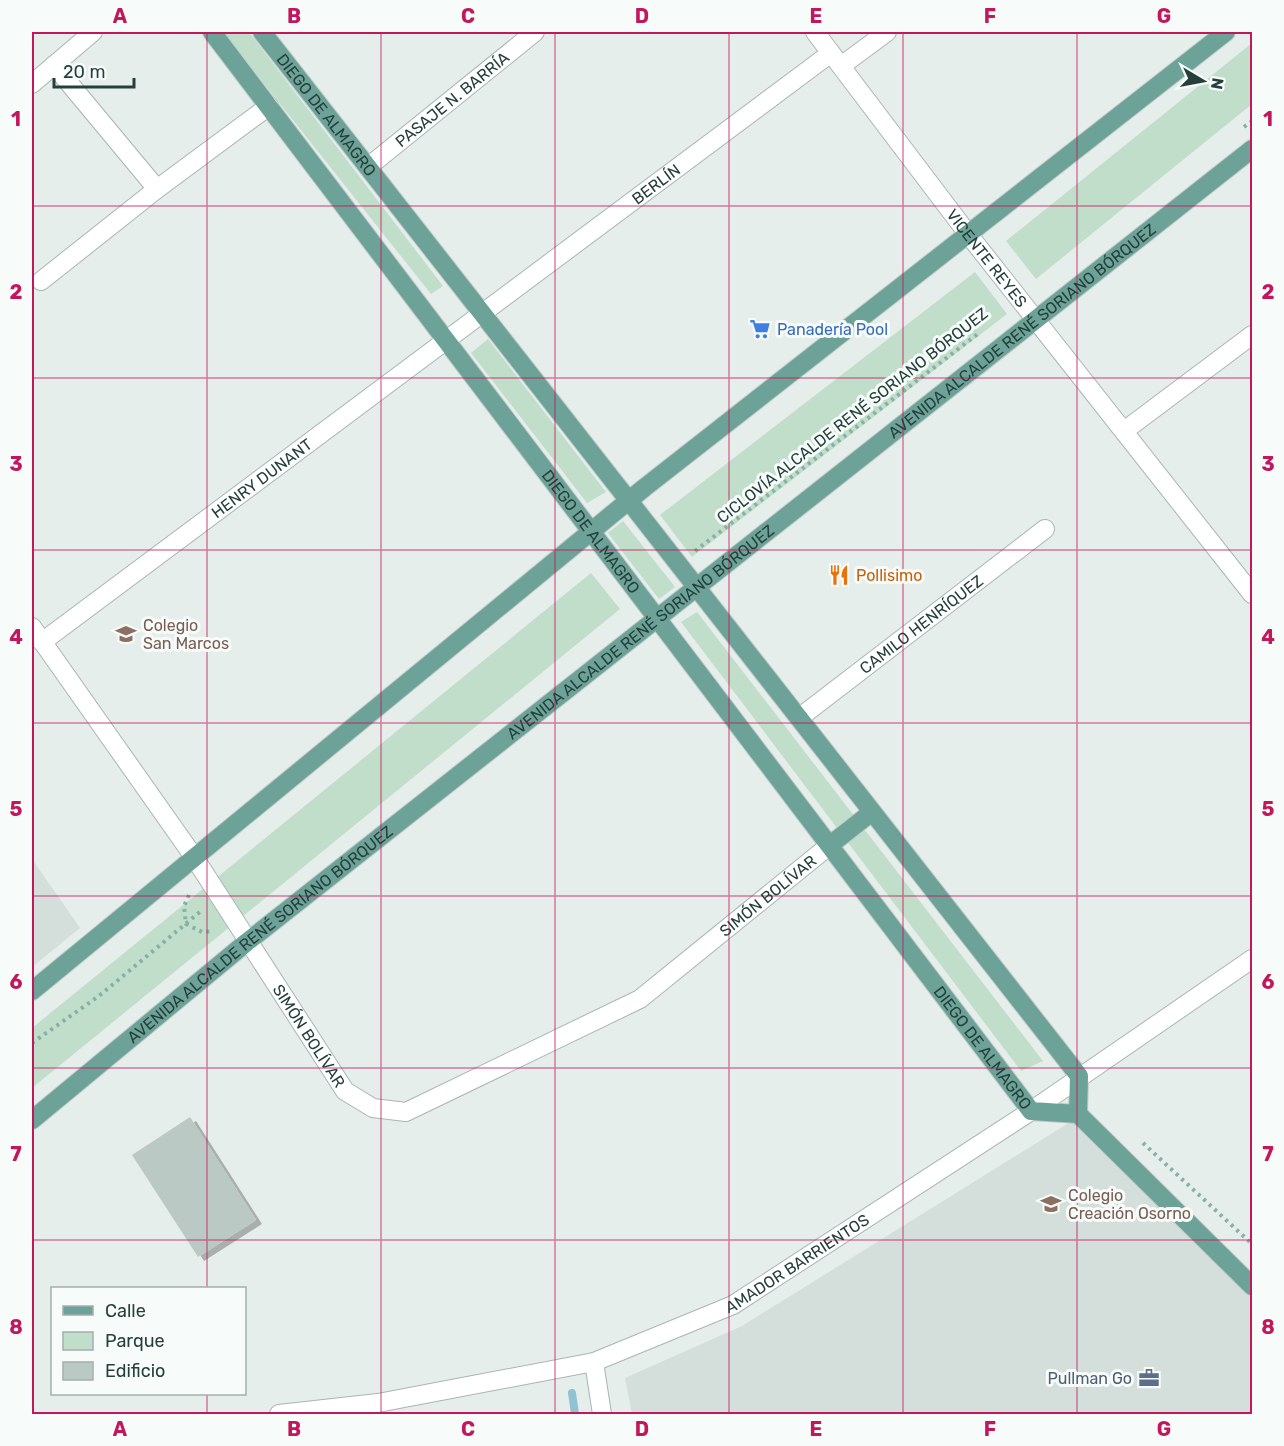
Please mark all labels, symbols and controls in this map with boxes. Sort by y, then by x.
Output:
text: A [113,4,128,28]
text: B [287,4,301,28]
text: C [461,4,475,28]
text: D [635,4,649,28]
text: E [810,4,822,28]
text: F [984,4,996,28]
text: G [1157,4,1171,28]
street label: PASAJE N. BARRÍA [392,48,513,151]
street label: DIEGO DE ALMAGRO [273,50,380,180]
scale bar [54,51,134,89]
north arrow [1173,51,1233,111]
text: 20 m [63,61,105,83]
text: N [1207,76,1228,91]
text: 1 [11,107,21,131]
text: 1 [1263,107,1273,131]
street label: BERLÍN [628,160,684,208]
street label: VICENTE REYES [942,205,1031,311]
street label: AVENIDA ALCALDE RENÉ SORIANO BÓRQUEZ [885,220,1160,442]
text: 2 [10,280,23,304]
text: 2 [1262,280,1275,304]
street label: CICLOVÍA ALCALDE RENÉ SORIANO BÓRQUEZ [712,303,992,527]
supermarket icon: Panadería Pool [748,317,772,341]
place label: Panadería Pool [777,320,888,339]
street label: HENRY DUNANT [208,435,316,522]
text: 3 [9,452,23,476]
text: 3 [1261,452,1275,476]
street label: DIEGO DE ALMAGRO [538,466,644,597]
street label: AVENIDA ALCALDE RENÉ SORIANO BÓRQUEZ [503,521,778,743]
restaurant icon: Pollisimo [827,563,851,587]
place label: Pollisimo [856,566,922,585]
street label: CAMILO HENRÍQUEZ [856,571,987,678]
place label: Colegio San Marcos [143,616,229,653]
school or university icon: Colegio San Marcos [114,622,138,646]
text: 4 [9,625,23,649]
text: 4 [1261,625,1275,649]
text: 5 [10,797,23,821]
text: 5 [1262,797,1275,821]
street label: AVENIDA ALCALDE RENÉ SORIANO BÓRQUEZ [124,822,397,1047]
street label: SIMÓN BOLÍVAR [716,851,820,941]
text: 6 [9,970,23,994]
text: 6 [1261,970,1275,994]
street label: SIMÓN BOLÍVAR [269,981,349,1091]
street label: DIEGO DE ALMAGRO [930,982,1035,1113]
text: 7 [10,1142,22,1166]
text: 7 [1262,1142,1274,1166]
place label: Colegio Creación Osorno [1068,1186,1191,1223]
school or university icon: Colegio Creación Osorno [1039,1192,1063,1216]
street label: AMADOR BARRIENTOS [723,1210,873,1317]
legend [51,1287,246,1395]
text: Calle [105,1300,146,1322]
text: 8 [9,1315,23,1339]
text: 8 [1261,1315,1275,1339]
text: Parque [105,1330,165,1352]
text: Edificio [105,1360,165,1382]
office icon: Pullman Go [1137,1366,1161,1390]
place label: Pullman Go [1048,1369,1132,1388]
text: A [113,1417,128,1441]
text: B [287,1417,301,1441]
text: C [461,1417,475,1441]
text: D [635,1417,649,1441]
text: E [810,1417,822,1441]
text: F [984,1417,996,1441]
text: G [1157,1417,1171,1441]

